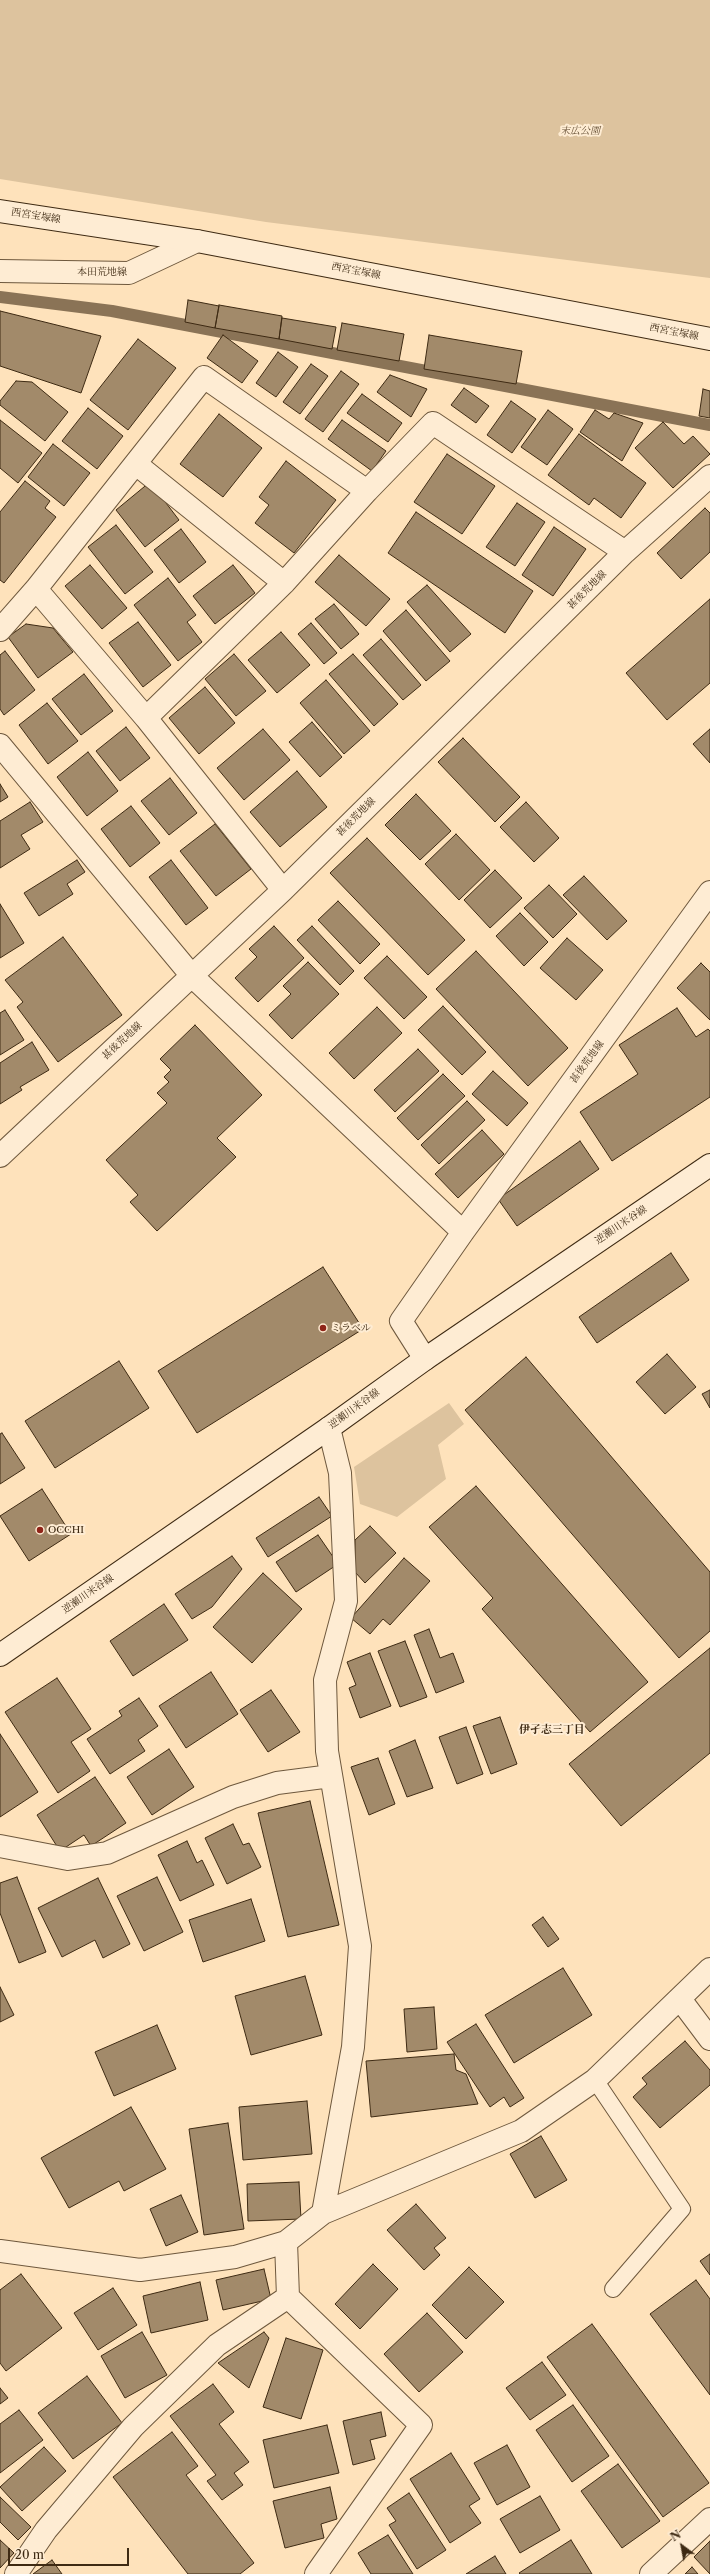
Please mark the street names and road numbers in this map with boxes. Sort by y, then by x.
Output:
street label: 西宮宝塚線 [10,206,62,226]
street label: 西宮宝塚線 [330,260,382,282]
street label: 本田荒地線 [77,266,127,278]
street label: 西宮宝塚線 [648,321,700,343]
street label: 甚後荒地線 [565,568,609,612]
street label: 甚後荒地線 [334,795,378,839]
street label: 甚後荒地線 [100,1020,144,1062]
street label: 甚後荒地線 [567,1038,607,1086]
street label: 逆瀬川米谷線 [593,1203,649,1247]
street label: 逆瀬川米谷線 [326,1387,382,1431]
street label: 逆瀬川米谷線 [60,1572,116,1616]

